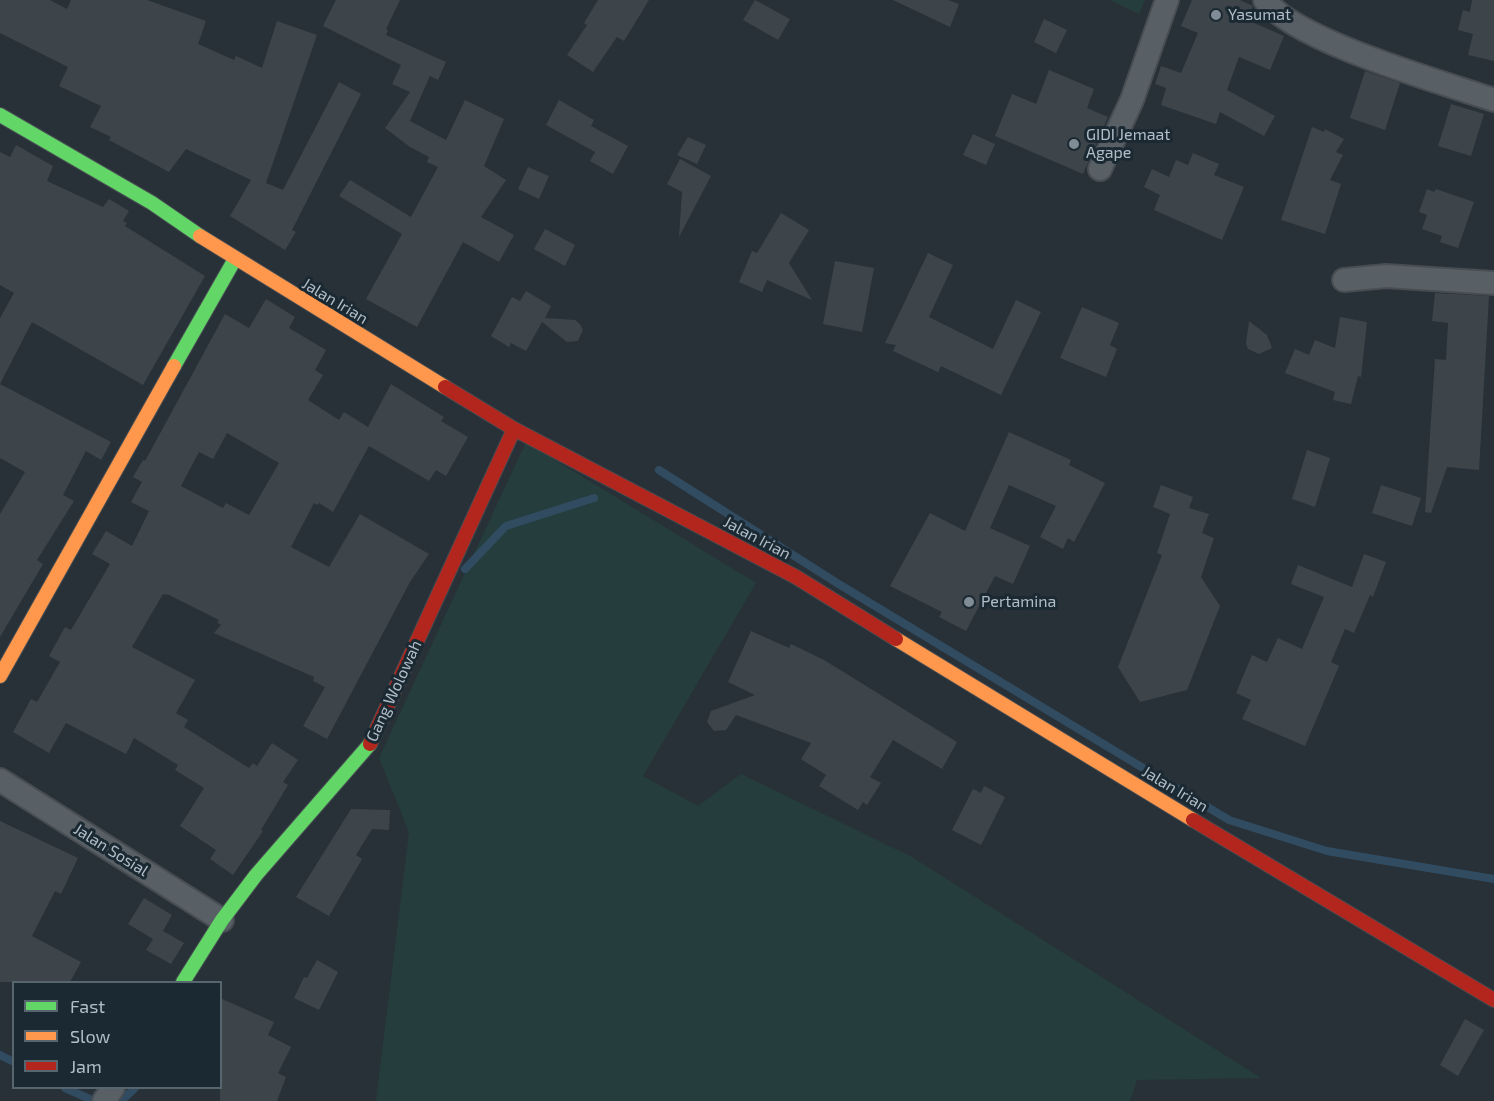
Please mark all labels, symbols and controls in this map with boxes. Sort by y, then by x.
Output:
place label: Yasumat [1228,5,1291,25]
marker: Yasumat [1209,8,1223,22]
place label: GIDI Jemaat Agape [1086,125,1170,163]
marker: GIDI Jemaat Agape [1067,137,1081,151]
street label: Jalan Irian [299,274,371,328]
street label: Jalan Irian [720,512,794,564]
place label: Pertamina [981,592,1056,612]
marker: Pertamina [962,595,976,609]
street label: Gang Wolowah [362,637,426,745]
street label: Jalan Irian [1139,762,1211,816]
street label: Jalan Sosial [70,820,152,880]
legend [12,981,222,1089]
text: Fast [70,995,105,1017]
text: Slow [70,1025,110,1047]
text: Jam [70,1055,102,1077]

